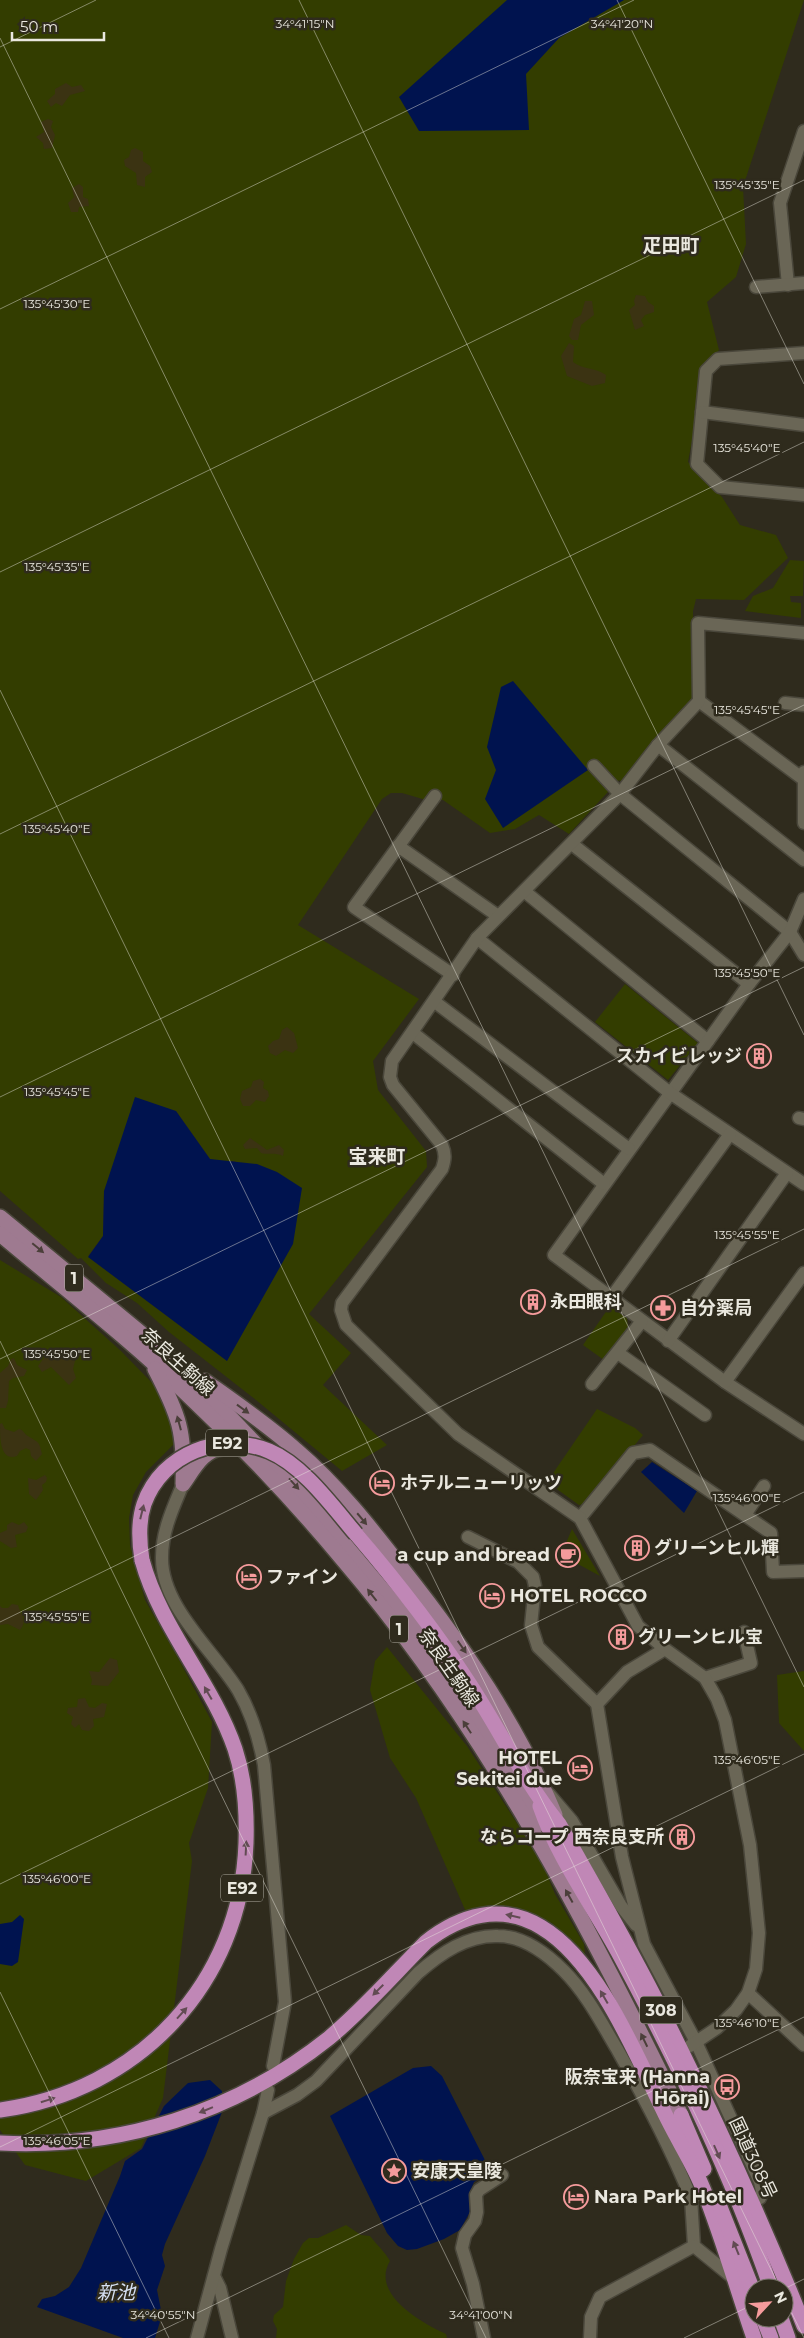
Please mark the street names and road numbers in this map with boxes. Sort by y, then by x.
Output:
road number: 1 [65,1264,83,1292]
street label: 奈良生駒線 [137,1324,219,1400]
road number: E92 [206,1430,248,1456]
road number: 1 [390,1616,408,1642]
street label: 奈良生駒線 [414,1625,484,1711]
road number: E92 [221,1875,263,1902]
road number: 308 [640,1996,682,2024]
street label: 国道308号 [725,2114,781,2202]

